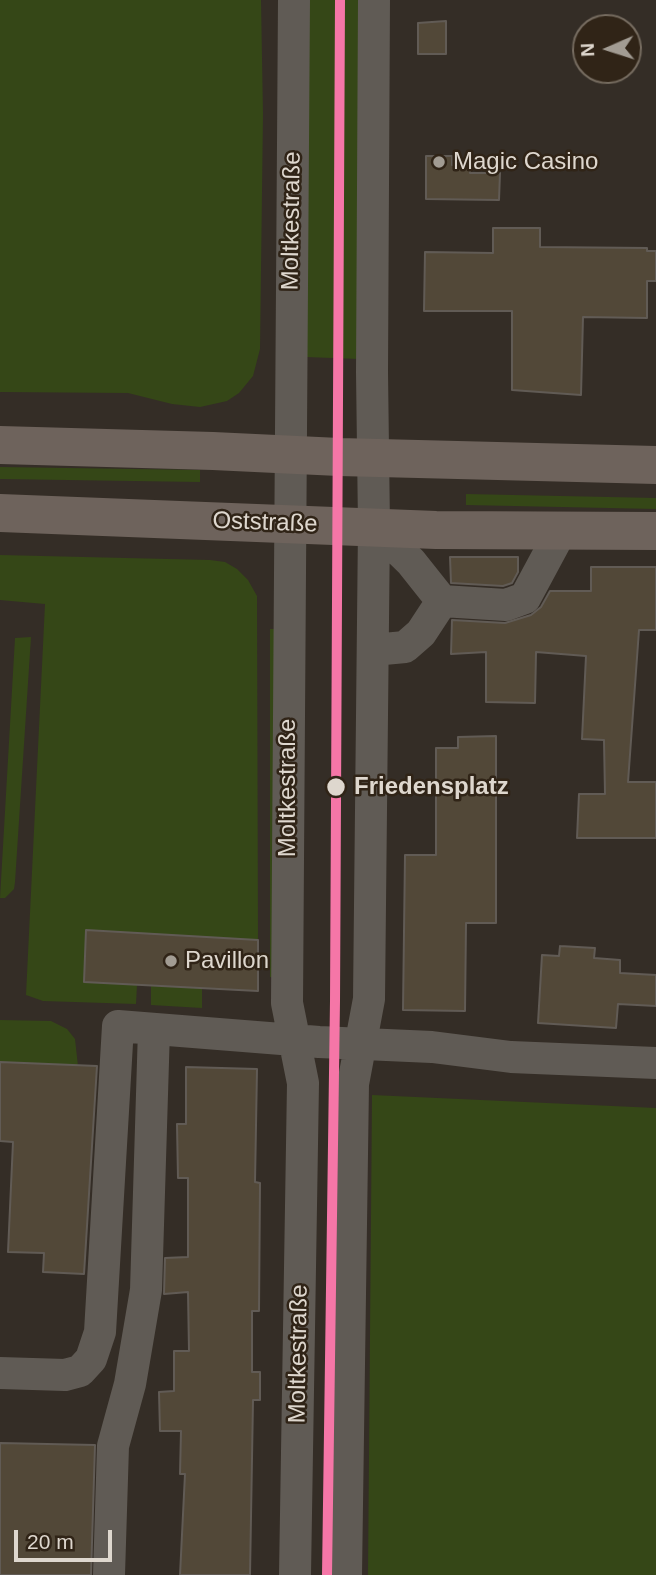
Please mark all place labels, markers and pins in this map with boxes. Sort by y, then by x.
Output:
place label: Magic Casino [453,148,598,176]
marker: Magic Casino [431,154,447,170]
place label: Friedensplatz [354,773,509,801]
marker: Friedensplatz [325,776,347,798]
place label: Pavillon [185,947,269,975]
marker: Pavillon [163,953,179,969]

